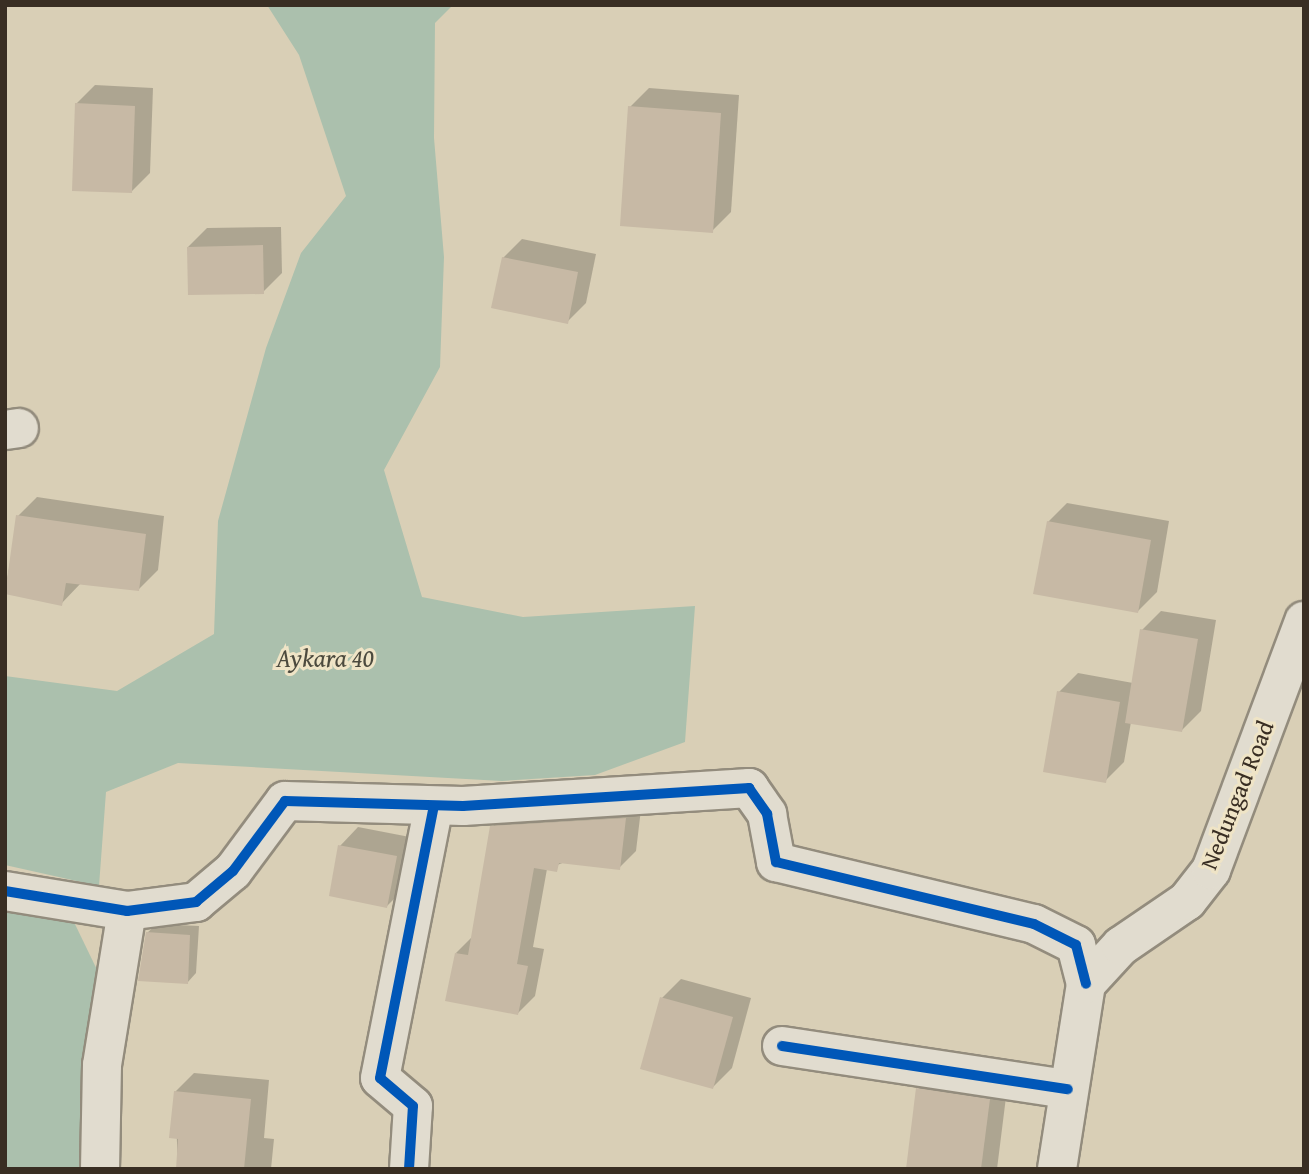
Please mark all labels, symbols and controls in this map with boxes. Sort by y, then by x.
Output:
water label: Aykara 40 [276,642,374,674]
street label: Nedungad Road [1194,716,1280,874]

